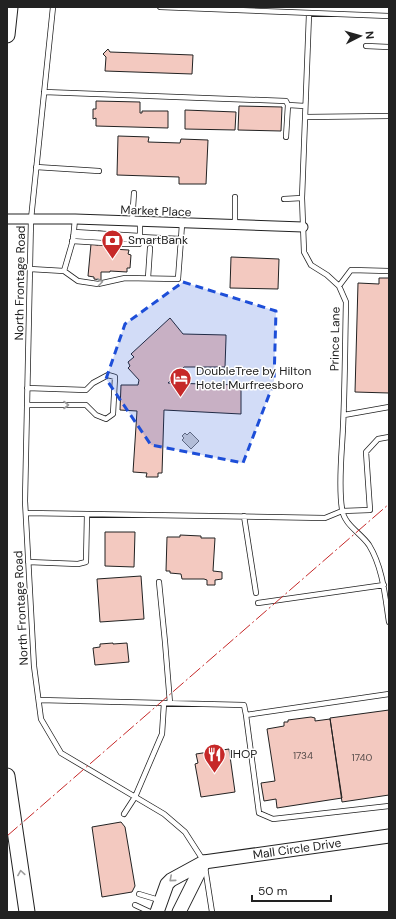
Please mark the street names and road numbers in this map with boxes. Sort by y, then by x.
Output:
street label: Market Place [120,202,192,220]
street label: North Frontage Road [11,225,29,341]
street label: Prince Lane [326,306,344,371]
street label: North Frontage Road [10,550,32,666]
street label: Mall Circle Drive [252,835,342,863]

